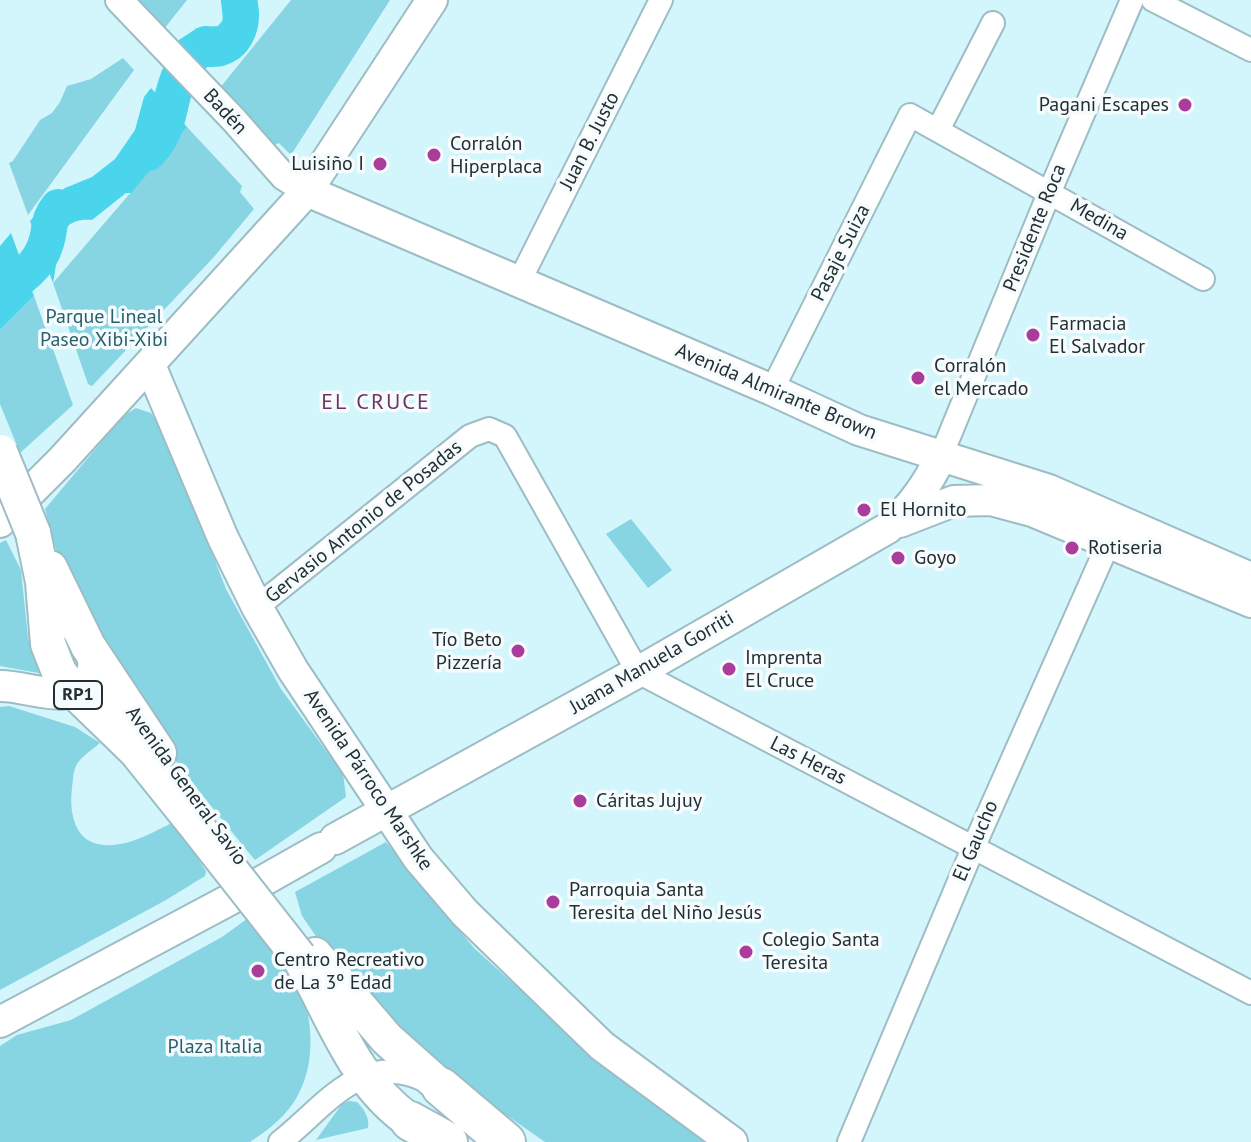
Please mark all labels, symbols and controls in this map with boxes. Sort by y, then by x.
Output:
street label: Badén [198,84,252,140]
street label: Juan B. Justo [555,88,625,194]
place label: Pagani Escapes [1039,93,1169,117]
marker: Pagani Escapes [1176,96,1194,114]
place label: Corralón Hiperplaca [450,132,542,179]
marker: Corralón Hiperplaca [425,146,443,164]
place label: Luisiño I [291,152,364,176]
marker: Luisiño I [371,155,389,173]
street label: Presidente Roca [998,161,1072,295]
street label: Medina [1066,194,1132,246]
street label: Pasaje Suiza [806,201,876,305]
park label: Parque Lineal Paseo Xibi-Xibi [40,305,168,352]
place label: Farmacia El Salvador [1049,312,1145,359]
marker: Farmacia El Salvador [1024,326,1042,344]
street label: Avenida Almirante Brown [672,339,880,445]
place label: Corralón el Mercado [934,354,1029,401]
marker: Corralón el Mercado [909,369,927,387]
district label: EL CRUCE [321,390,431,416]
street label: Gervasio Antonio de Posadas [261,435,467,609]
place label: El Hornito [880,498,966,522]
marker: El Hornito [855,501,873,519]
place label: Rotiseria [1088,536,1162,560]
marker: Rotiseria [1063,539,1081,557]
place label: Goyo [914,546,957,570]
marker: Goyo [889,549,907,567]
street label: Juana Manuela Gorriti [566,606,738,720]
place label: Tío Beto Pizzería [432,628,502,675]
marker: Tío Beto Pizzería [509,642,527,660]
place label: Imprenta El Cruce [745,646,822,693]
marker: Imprenta El Cruce [720,660,738,678]
road number: RP1 [54,681,102,709]
street label: Avenida Párroco Marshke [298,685,438,875]
street label: Avenida General Savio [120,702,252,870]
street label: Las Heras [766,732,850,790]
place label: Cáritas Jujuy [596,789,702,813]
marker: Cáritas Jujuy [571,792,589,810]
street label: El Gaucho [948,797,1004,885]
place label: Parroquia Santa Teresita del Niño Jesús [569,878,762,925]
marker: Parroquia Santa Teresita del Niño Jesús [544,893,562,911]
place label: Colegio Santa Teresita [762,928,880,975]
marker: Colegio Santa Teresita [737,943,755,961]
place label: Centro Recreativo de La 3º Edad [274,948,425,995]
marker: Centro Recreativo de La 3º Edad [249,962,267,980]
park label: Plaza Italia [168,1035,262,1059]

